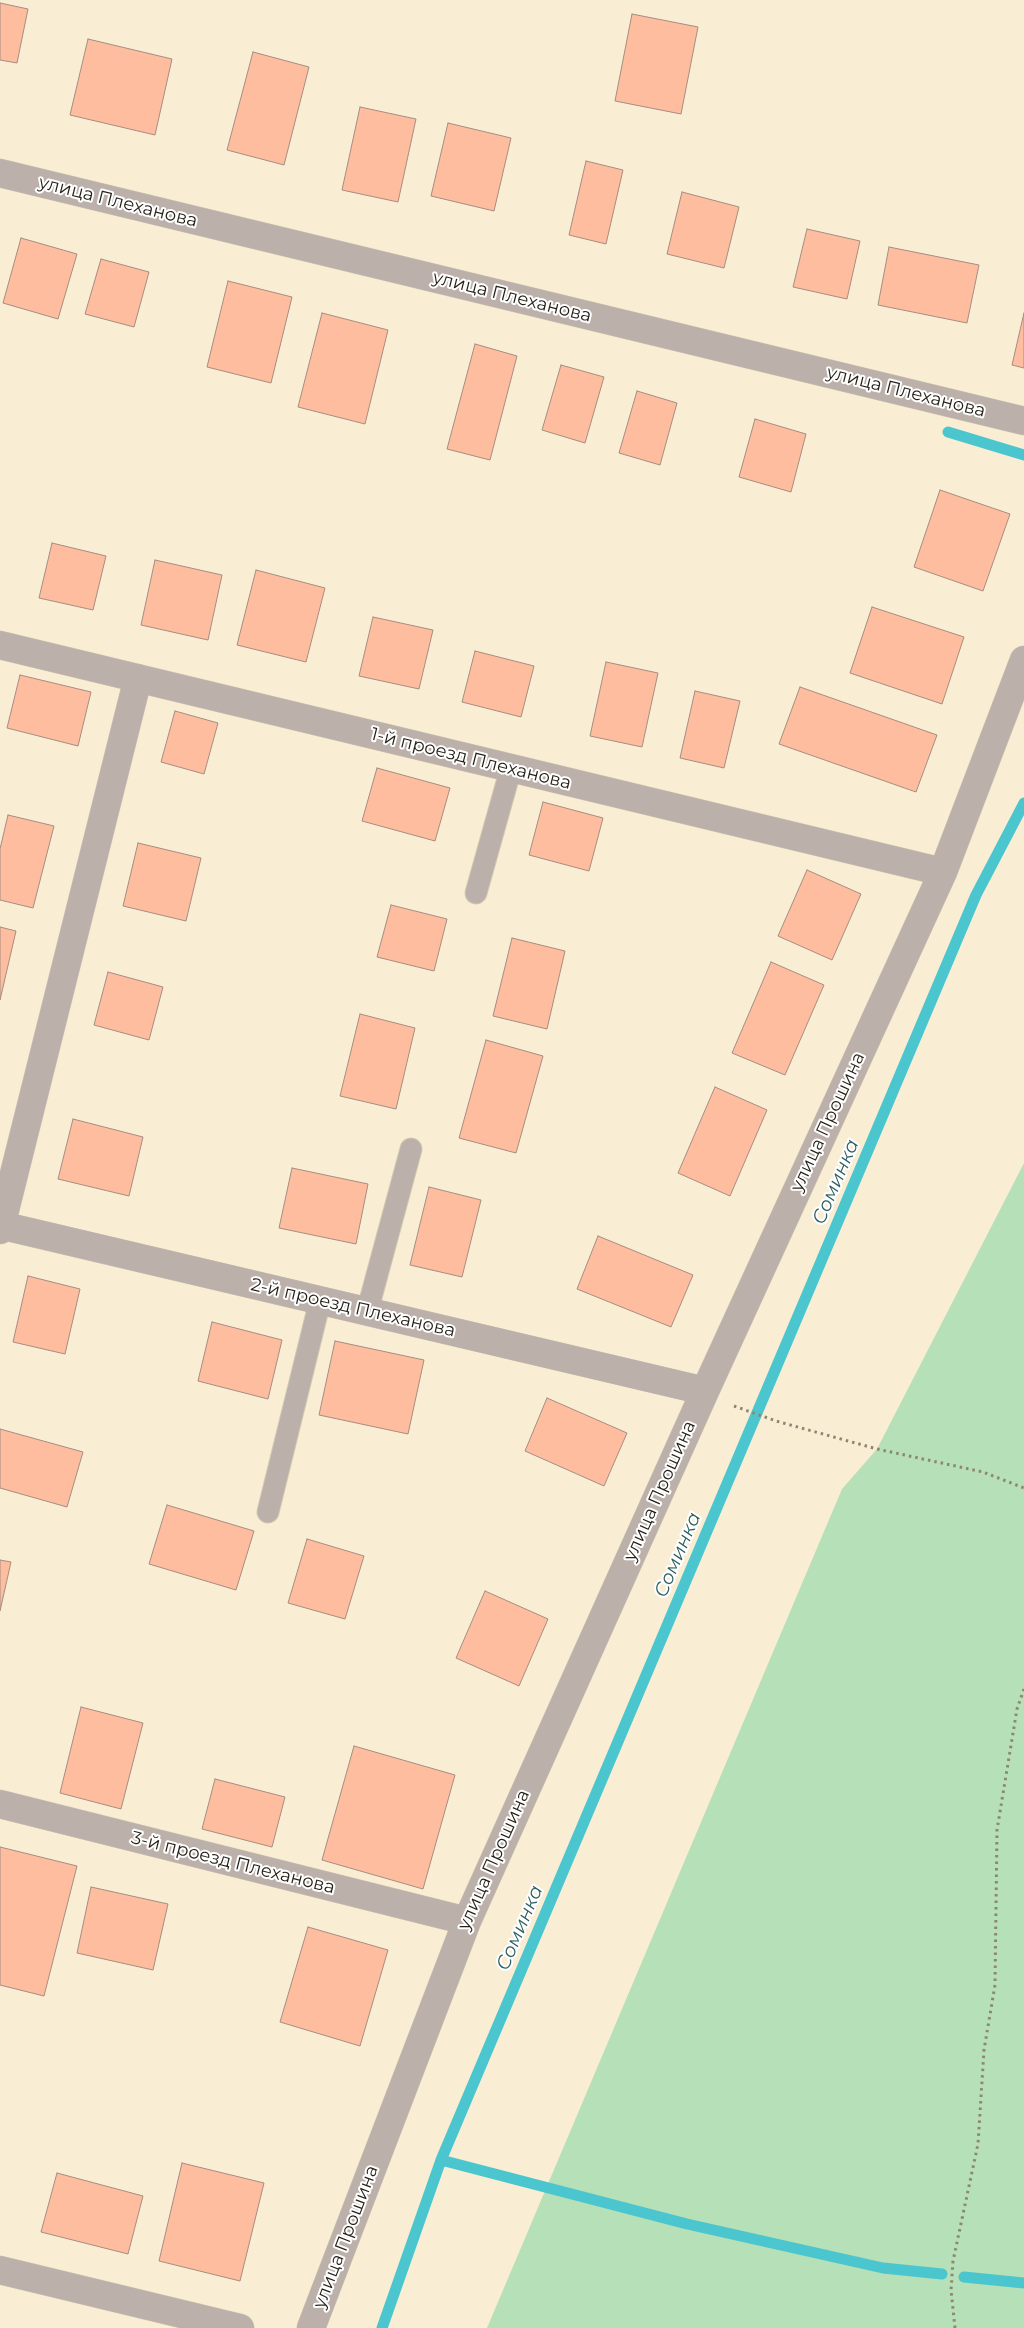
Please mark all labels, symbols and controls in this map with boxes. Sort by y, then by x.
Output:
street label: улица Плеханова [36,172,200,232]
street label: улица Плеханова [430,267,594,327]
street label: улица Плеханова [824,362,988,422]
street label: 1-й проезд Плеханова [369,724,573,794]
street label: улица Прошина [786,1049,870,1195]
water label: Соминка [808,1136,864,1228]
street label: 2-й проезд Плеханова [249,1274,457,1342]
street label: улица Прошина [619,1418,701,1564]
water label: Соминка [650,1509,706,1601]
street label: улица Прошина [453,1787,535,1933]
street label: 3-й проезд Плеханова [129,1827,337,1899]
water label: Соминка [492,1882,548,1974]
street label: улица Прошина [309,2163,383,2311]

